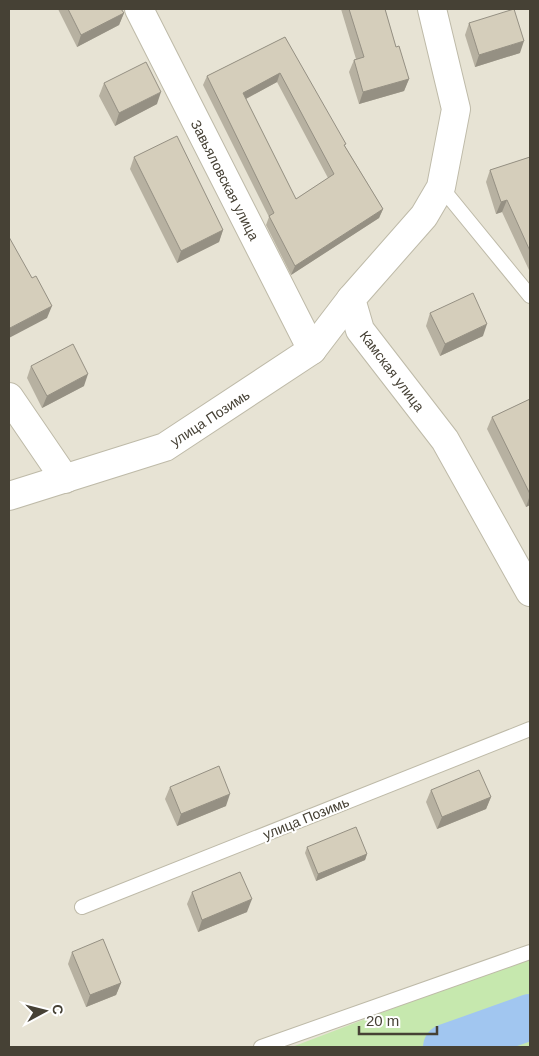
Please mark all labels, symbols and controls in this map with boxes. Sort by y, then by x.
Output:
street label: Завьяловская улица [188,117,262,243]
street label: Камская улица [356,328,428,415]
street label: улица Позимь [167,386,253,450]
street label: улица Позимь [261,793,351,843]
north arrow [20,986,70,1036]
text: С [49,1003,66,1015]
scale bar [359,1004,436,1036]
text: 20 m [366,1012,399,1029]

